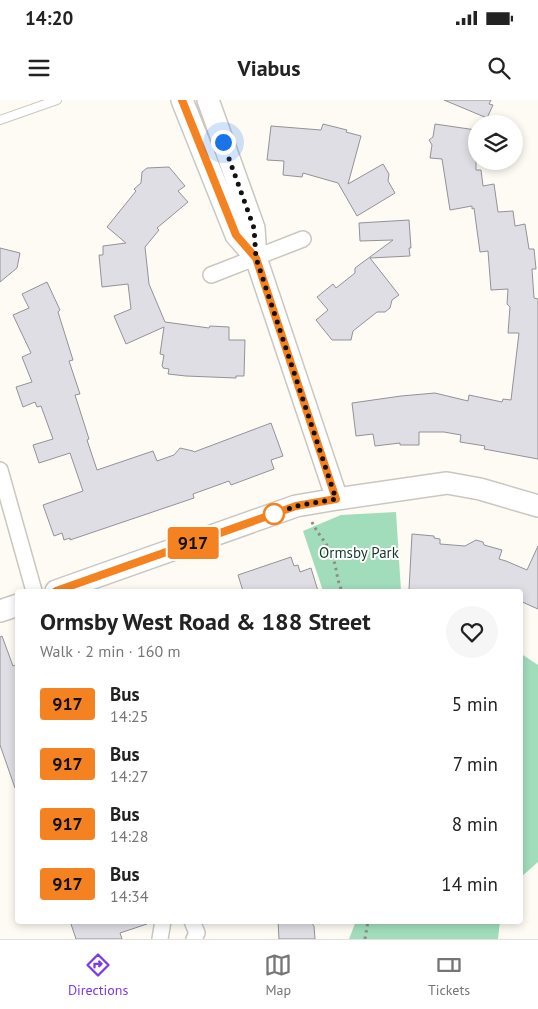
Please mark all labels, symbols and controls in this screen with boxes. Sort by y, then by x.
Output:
text: 14:20 [25,6,73,30]
icon: menu [25,54,53,82]
text: Viabus [238,54,301,82]
icon: search [485,54,513,82]
map controls [468,115,523,170]
button: layers [468,115,523,170]
your location [211,130,236,155]
unlabelled marker [263,503,285,525]
line badge: 917 [164,527,222,559]
text: 917 [178,531,208,554]
park label: Ormsby Park [319,543,400,562]
text: Ormsby West Road & 188 Street [40,606,371,637]
button: heart [446,606,498,658]
text: Walk · 2 min · 160 m [40,641,180,661]
text: Bus [110,682,139,706]
text: 917 [52,692,83,715]
text: 5 min [452,692,498,716]
text: 14:25 [110,706,148,726]
text: Bus [110,742,139,766]
text: 917 [52,752,83,775]
text: 7 min [453,752,498,776]
text: 14:27 [110,766,148,786]
text: Bus [110,802,139,826]
text: 917 [52,812,83,835]
text: 8 min [452,812,498,836]
text: 14:28 [110,826,148,846]
text: Bus [110,862,139,886]
text: 917 [52,872,83,895]
text: 14 min [441,872,498,896]
text: 14:34 [110,886,148,906]
tab: Directions [68,951,128,999]
tab: Map [264,951,292,999]
tab: Tickets [428,951,470,999]

